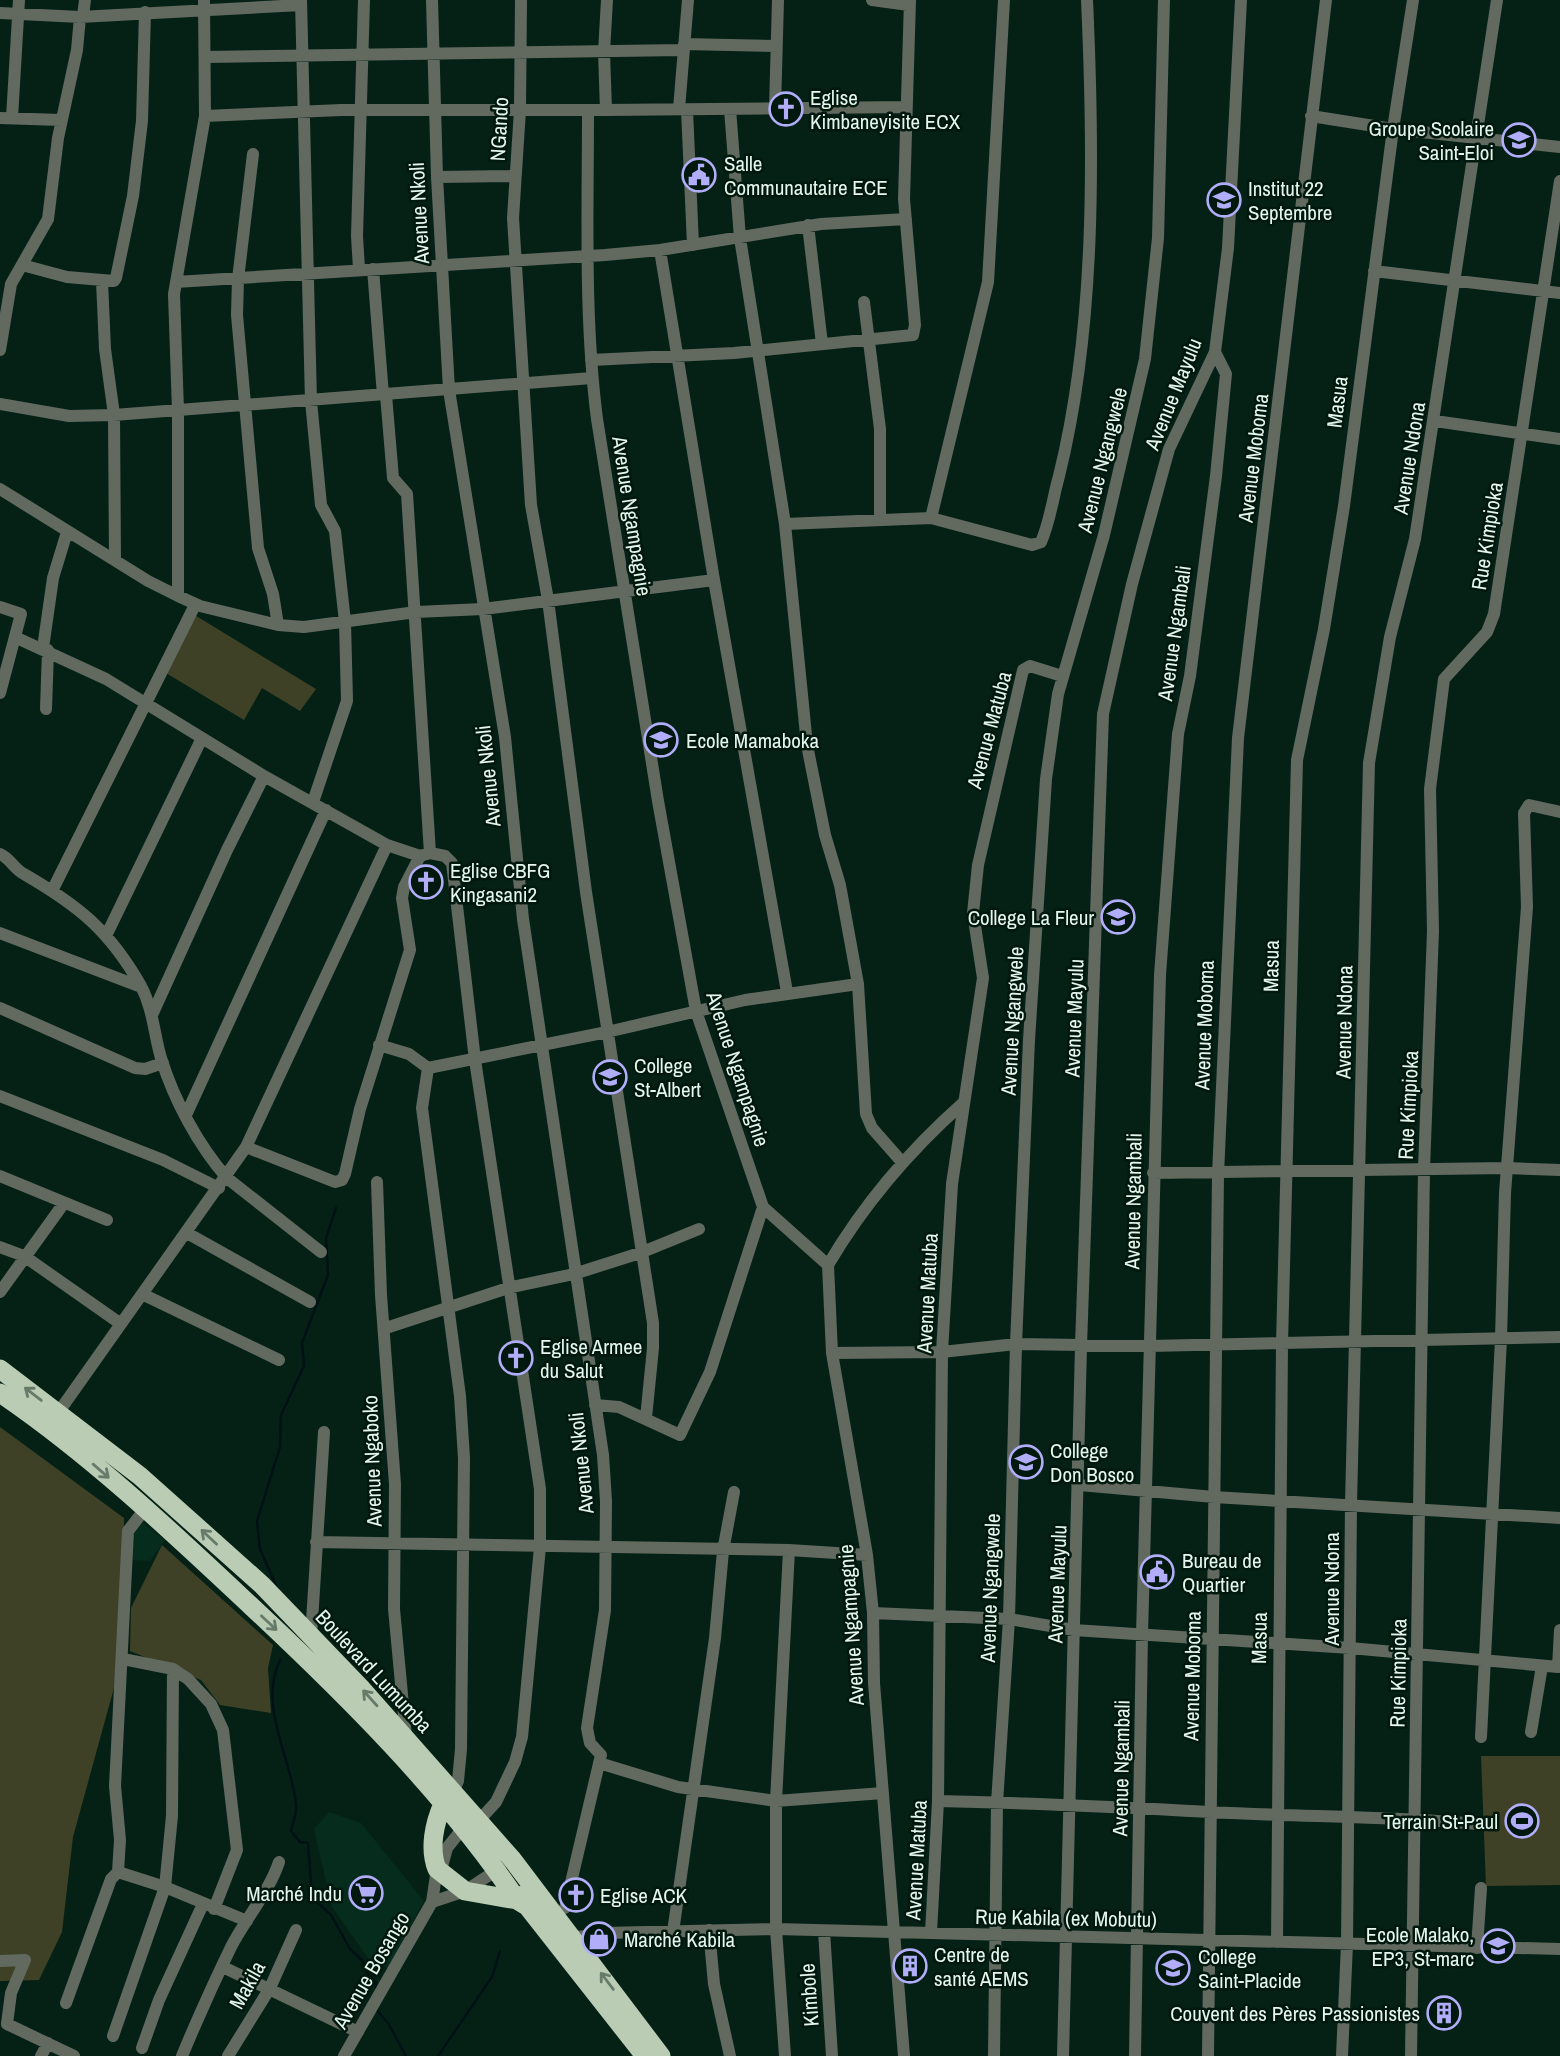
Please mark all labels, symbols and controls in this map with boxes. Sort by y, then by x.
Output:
place label: Eglise Kimbaneyisite ECX [810,83,961,136]
church icon: Eglise Kimbaneyisite ECX [767,90,805,128]
street label: NGando [483,96,515,162]
place label: Groupe Scolaire Saint-Eloi [1369,114,1494,167]
school or university icon: Groupe Scolaire Saint-Eloi [1500,121,1538,159]
place label: Salle Communautaire ECE [724,149,888,202]
public building icon: Salle Communautaire ECE [680,156,718,194]
street label: Avenue Nkoli [402,161,436,266]
place label: Institut 22 Septembre [1248,174,1332,227]
school or university icon: Institut 22 Septembre [1205,181,1243,219]
street label: Avenue Mayulu [1137,334,1209,455]
street label: Masua [1319,374,1355,429]
street label: Avenue Ngangwele [1070,384,1134,537]
street label: Avenue Moboma [1231,391,1275,525]
street label: Avenue Ndona [1386,399,1432,517]
street label: Avenue Ngampagnie [605,433,659,598]
street label: Rue Kimpioka [1464,479,1510,592]
street label: Avenue Ngambali [1150,563,1198,704]
street label: Avenue Matuba [959,668,1019,793]
school or university icon: Ecole Mamaboka [642,721,680,759]
street label: Avenue Nkoli [468,724,508,829]
place label: Ecole Mamaboka [686,726,819,755]
place label: Eglise CBFG Kingasani2 [450,856,551,909]
church icon: Eglise CBFG Kingasani2 [407,863,445,901]
school or university icon: College La Fleur [1099,898,1137,936]
place label: College La Fleur [968,903,1094,932]
street label: Masua [1256,939,1286,992]
street label: Avenue Ngangwele [994,946,1030,1097]
street label: Avenue Mayulu [1057,958,1091,1079]
street label: Avenue Moboma [1187,959,1221,1091]
street label: Avenue Ndona [1328,965,1359,1080]
street label: Avenue Ngampagnie [699,987,777,1150]
street label: Rue Kimpioka [1391,1049,1425,1160]
place label: College St-Albert [634,1051,701,1104]
school or university icon: College St-Albert [591,1058,629,1096]
street label: Avenue Ngambali [1117,1132,1149,1271]
street label: Avenue Matuba [909,1232,945,1355]
place label: Eglise Armee du Salut [540,1332,642,1385]
church icon: Eglise Armee du Salut [497,1339,535,1377]
one-way arrow [24,1386,42,1401]
street label: Avenue Ngaboko [355,1395,389,1528]
street label: Avenue Nkoli [561,1411,601,1516]
place label: College Don Bosco [1050,1436,1134,1489]
school or university icon: College Don Bosco [1007,1443,1045,1481]
one-way arrow [91,1463,109,1479]
street label: Avenue Ngangwele [973,1513,1007,1664]
street label: Avenue Mayulu [1040,1524,1074,1645]
one-way arrow [201,1528,218,1545]
street label: Avenue Ndona [1317,1532,1346,1647]
street label: Avenue Ngampagnie [831,1543,871,1708]
place label: Bureau de Quartier [1182,1546,1261,1599]
public building icon: Bureau de Quartier [1138,1553,1176,1591]
street label: Boulevard Lumumba [309,1603,439,1739]
street label: Avenue Moboma [1176,1610,1208,1742]
street label: Masua [1244,1611,1274,1664]
one-way arrow [260,1615,278,1631]
street label: Rue Kimpioka [1383,1618,1413,1728]
one-way arrow [361,1690,378,1707]
street label: Avenue Ngambali [1105,1699,1137,1838]
street label: Avenue Matuba [898,1799,934,1922]
sports icon: Terrain St-Paul [1503,1802,1541,1840]
place label: Terrain St-Paul [1383,1807,1498,1836]
supermarket icon: Marché Indu [347,1874,385,1912]
church icon: Eglise ACK [557,1876,595,1914]
place label: Marché Indu [246,1879,342,1908]
place label: Eglise ACK [600,1881,688,1910]
street label: Rue Kabila (ex Mobutu) [975,1902,1157,1934]
street label: Avenue Bosango [325,1906,416,2035]
shop icon: Marché Kabila [580,1920,618,1958]
place label: Ecole Malako, EP3, St-marc [1366,1920,1474,1973]
place label: Marché Kabila [624,1925,735,1954]
school or university icon: Ecole Malako, EP3, St-marc [1479,1927,1517,1965]
place label: Centre de santé AEMS [934,1940,1029,1993]
place label: College Saint-Placide [1198,1942,1301,1995]
building icon: Centre de santé AEMS [891,1947,929,1985]
school or university icon: College Saint-Placide [1154,1949,1192,1987]
street label: Makila [222,1955,272,2014]
street label: Kimbole [792,1962,826,2028]
one-way arrow [599,1972,614,1991]
building icon: Couvent des Pères Passionistes [1425,1994,1463,2032]
place label: Couvent des Pères Passionistes [1170,1999,1420,2028]

